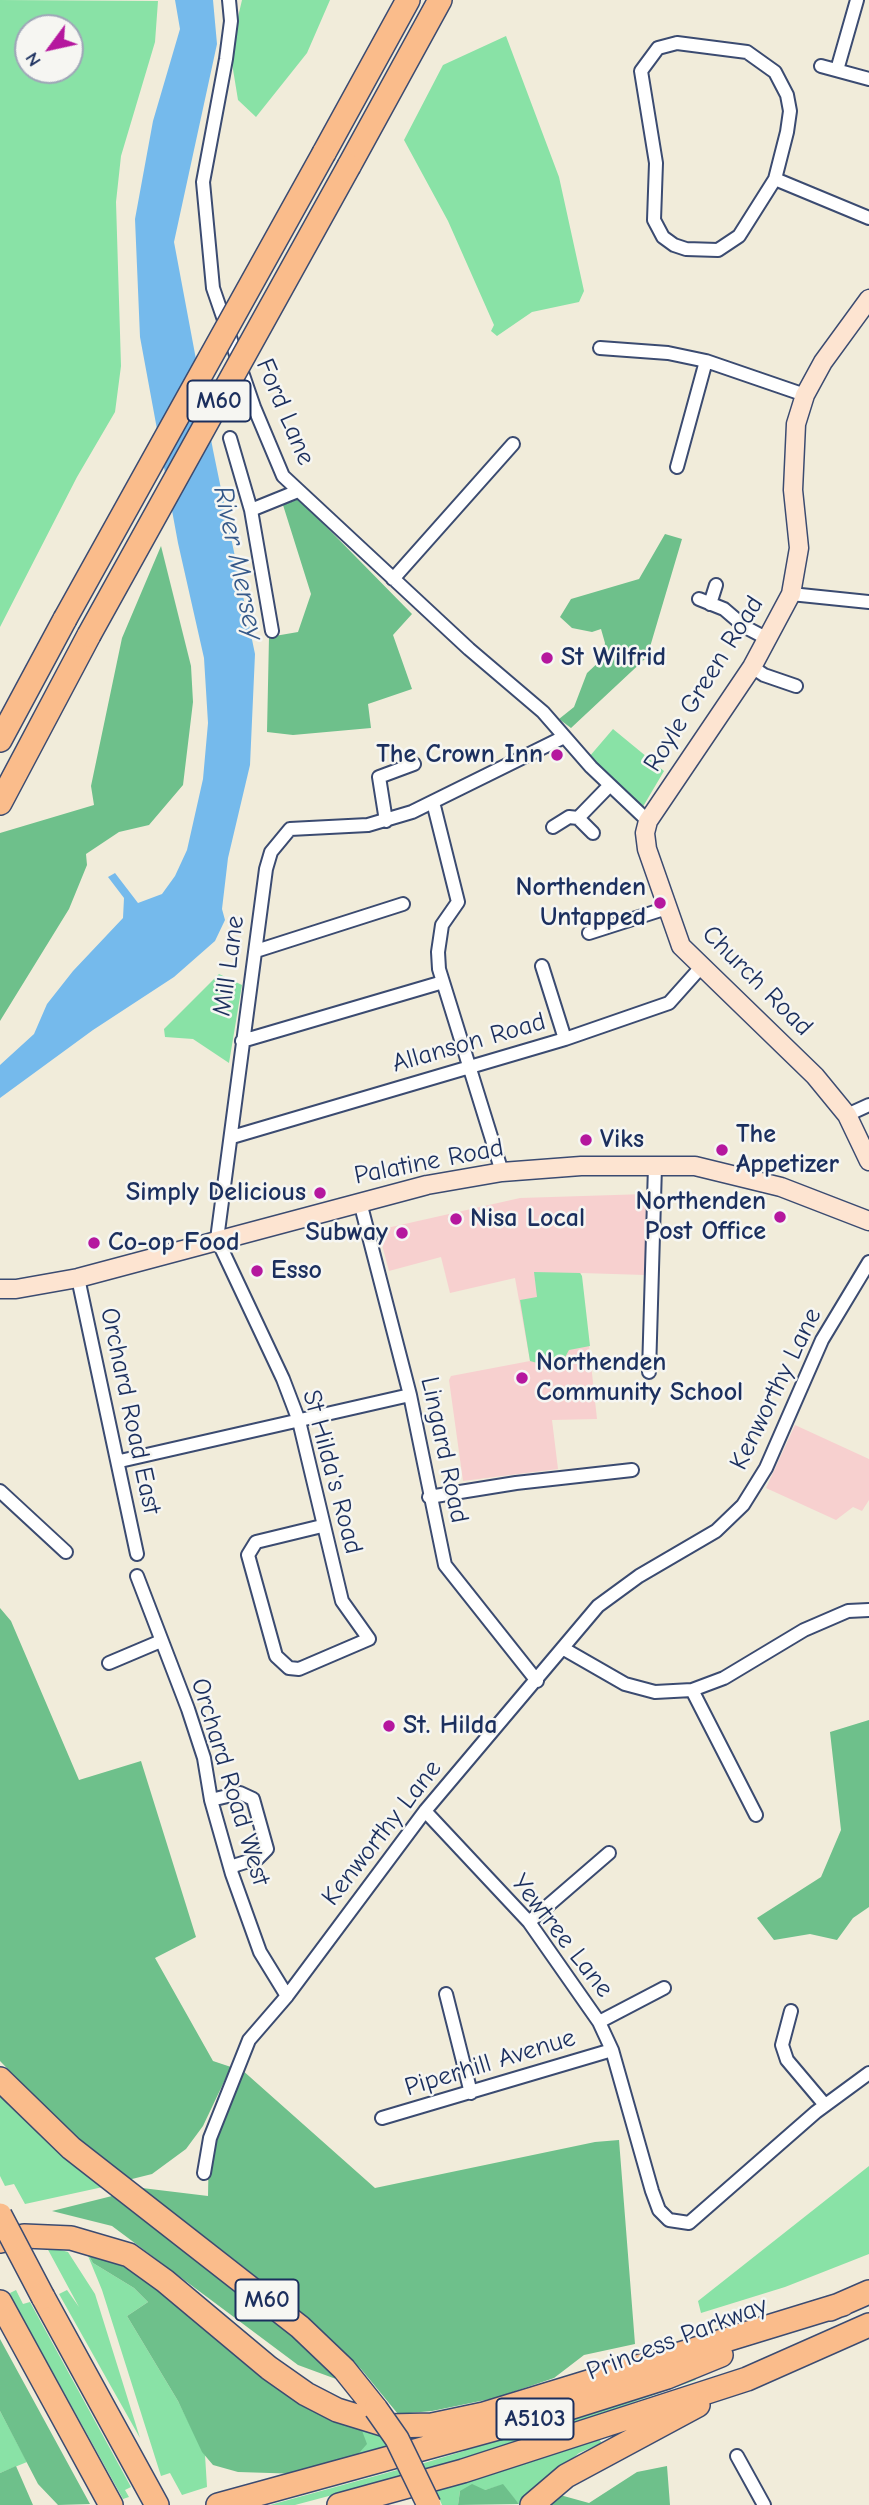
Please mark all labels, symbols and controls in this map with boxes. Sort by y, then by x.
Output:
north arrow [14,14,84,84]
text: N [20,48,46,71]
street label: Ford Lane [249,354,321,470]
road number: M60 [188,380,250,422]
water label: River Mersey [205,483,271,643]
street label: Royle Green Road [637,590,771,778]
place label: St Wilfrid [561,642,666,674]
marker: St Wilfrid [539,650,555,666]
place label: The Crown Inn [376,739,543,771]
marker: The Crown Inn [549,747,565,763]
place label: Northenden Untapped [516,872,646,934]
marker: Northenden Untapped [652,895,668,911]
street label: Mill Lane [207,914,251,1018]
street label: Church Road [695,919,819,1043]
street label: Allanson Road [389,1006,549,1080]
place label: The Appetizer [736,1119,839,1180]
place label: Viks [600,1124,644,1156]
street label: Palatine Road [352,1132,506,1192]
marker: Viks [578,1132,594,1148]
marker: The Appetizer [714,1142,730,1158]
place label: Simply Delicious [126,1177,306,1209]
marker: Simply Delicious [312,1185,328,1201]
place label: Northenden Post Office [636,1186,766,1248]
place label: Nisa Local [470,1203,585,1235]
marker: Northenden Post Office [772,1209,788,1225]
marker: Nisa Local [448,1211,464,1227]
place label: Subway [305,1217,388,1249]
marker: Subway [394,1225,410,1241]
place label: Co-op Food [108,1227,240,1259]
marker: Co-op Food [86,1235,102,1251]
place label: Esso [271,1255,322,1287]
marker: Esso [249,1263,265,1279]
street label: Kenworthy Lane [723,1303,829,1475]
street label: Orchard Road East [93,1305,167,1517]
place label: Northenden Community School [536,1347,743,1408]
marker: Northenden Community School [514,1370,530,1386]
street label: Lingard Road [413,1374,475,1526]
street label: St Hilda's Road [295,1386,369,1558]
street label: Orchard Road West [184,1675,276,1889]
place label: St. Hilda [403,1710,497,1742]
marker: St. Hilda [381,1718,397,1734]
street label: Kenworthy Lane [315,1754,449,1912]
street label: Yewtree Lane [504,1868,620,2004]
street label: Piperhill Avenue [401,2022,579,2104]
road number: M60 [236,2280,298,2320]
street label: Princess Parkway [582,2290,772,2388]
road number: A5103 [496,2398,574,2440]

